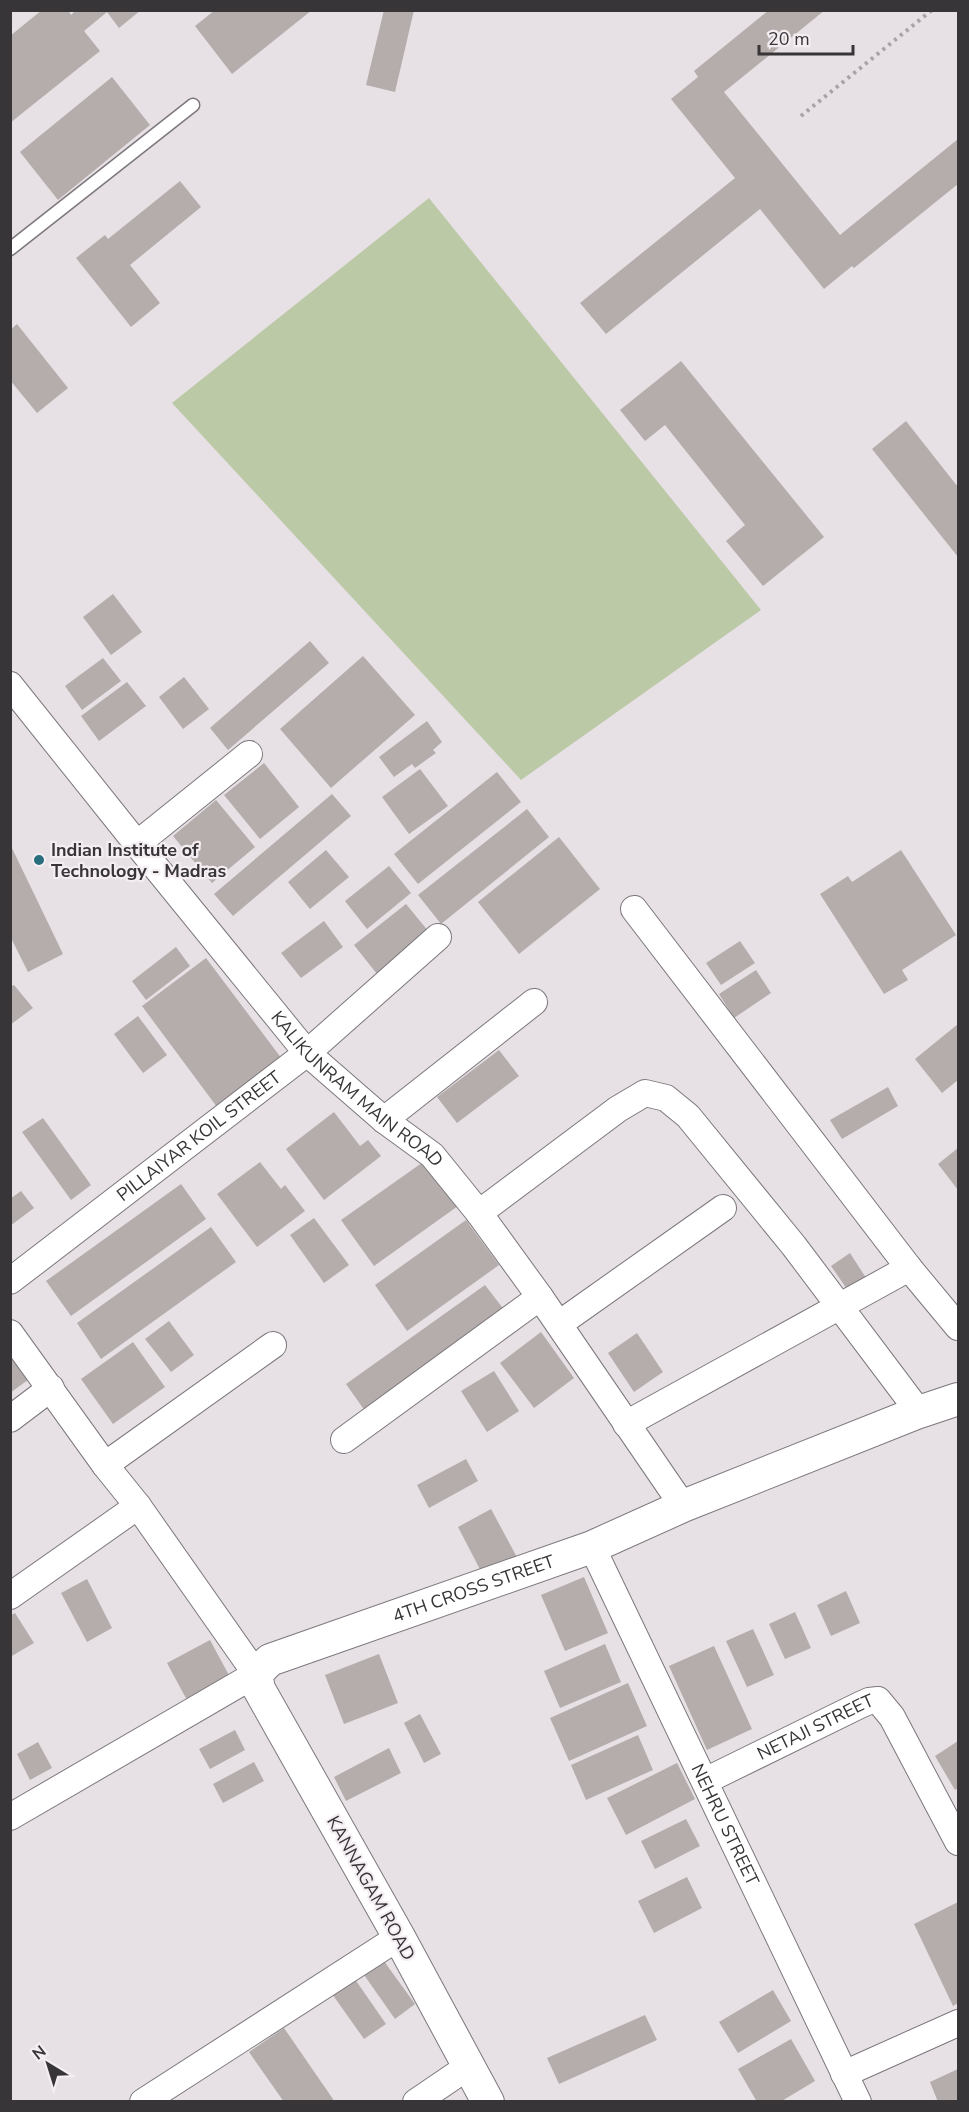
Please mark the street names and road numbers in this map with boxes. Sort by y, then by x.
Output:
street label: KALIKUNRAM MAIN ROAD [266,1006,449,1172]
street label: PILLAIYAR KOIL STREET [112,1065,286,1207]
street label: 4TH CROSS STREET [389,1549,558,1628]
street label: NETAJI STREET [753,1688,878,1766]
street label: NEHRU STREET [686,1760,765,1890]
street label: KANNAGAM ROAD [321,1811,421,1965]

